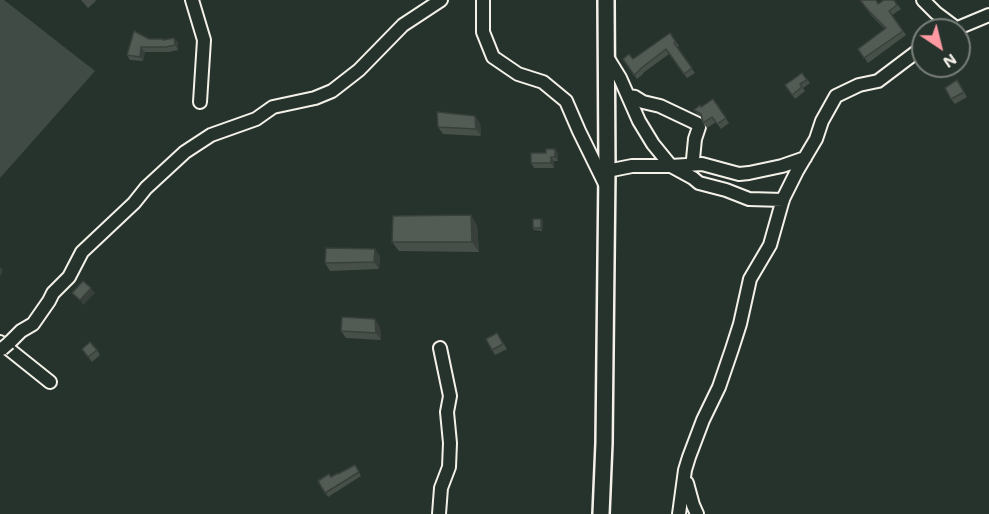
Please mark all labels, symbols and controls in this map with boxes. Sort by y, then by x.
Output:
north arrow [911,18,971,78]
text: N [939,49,961,74]

